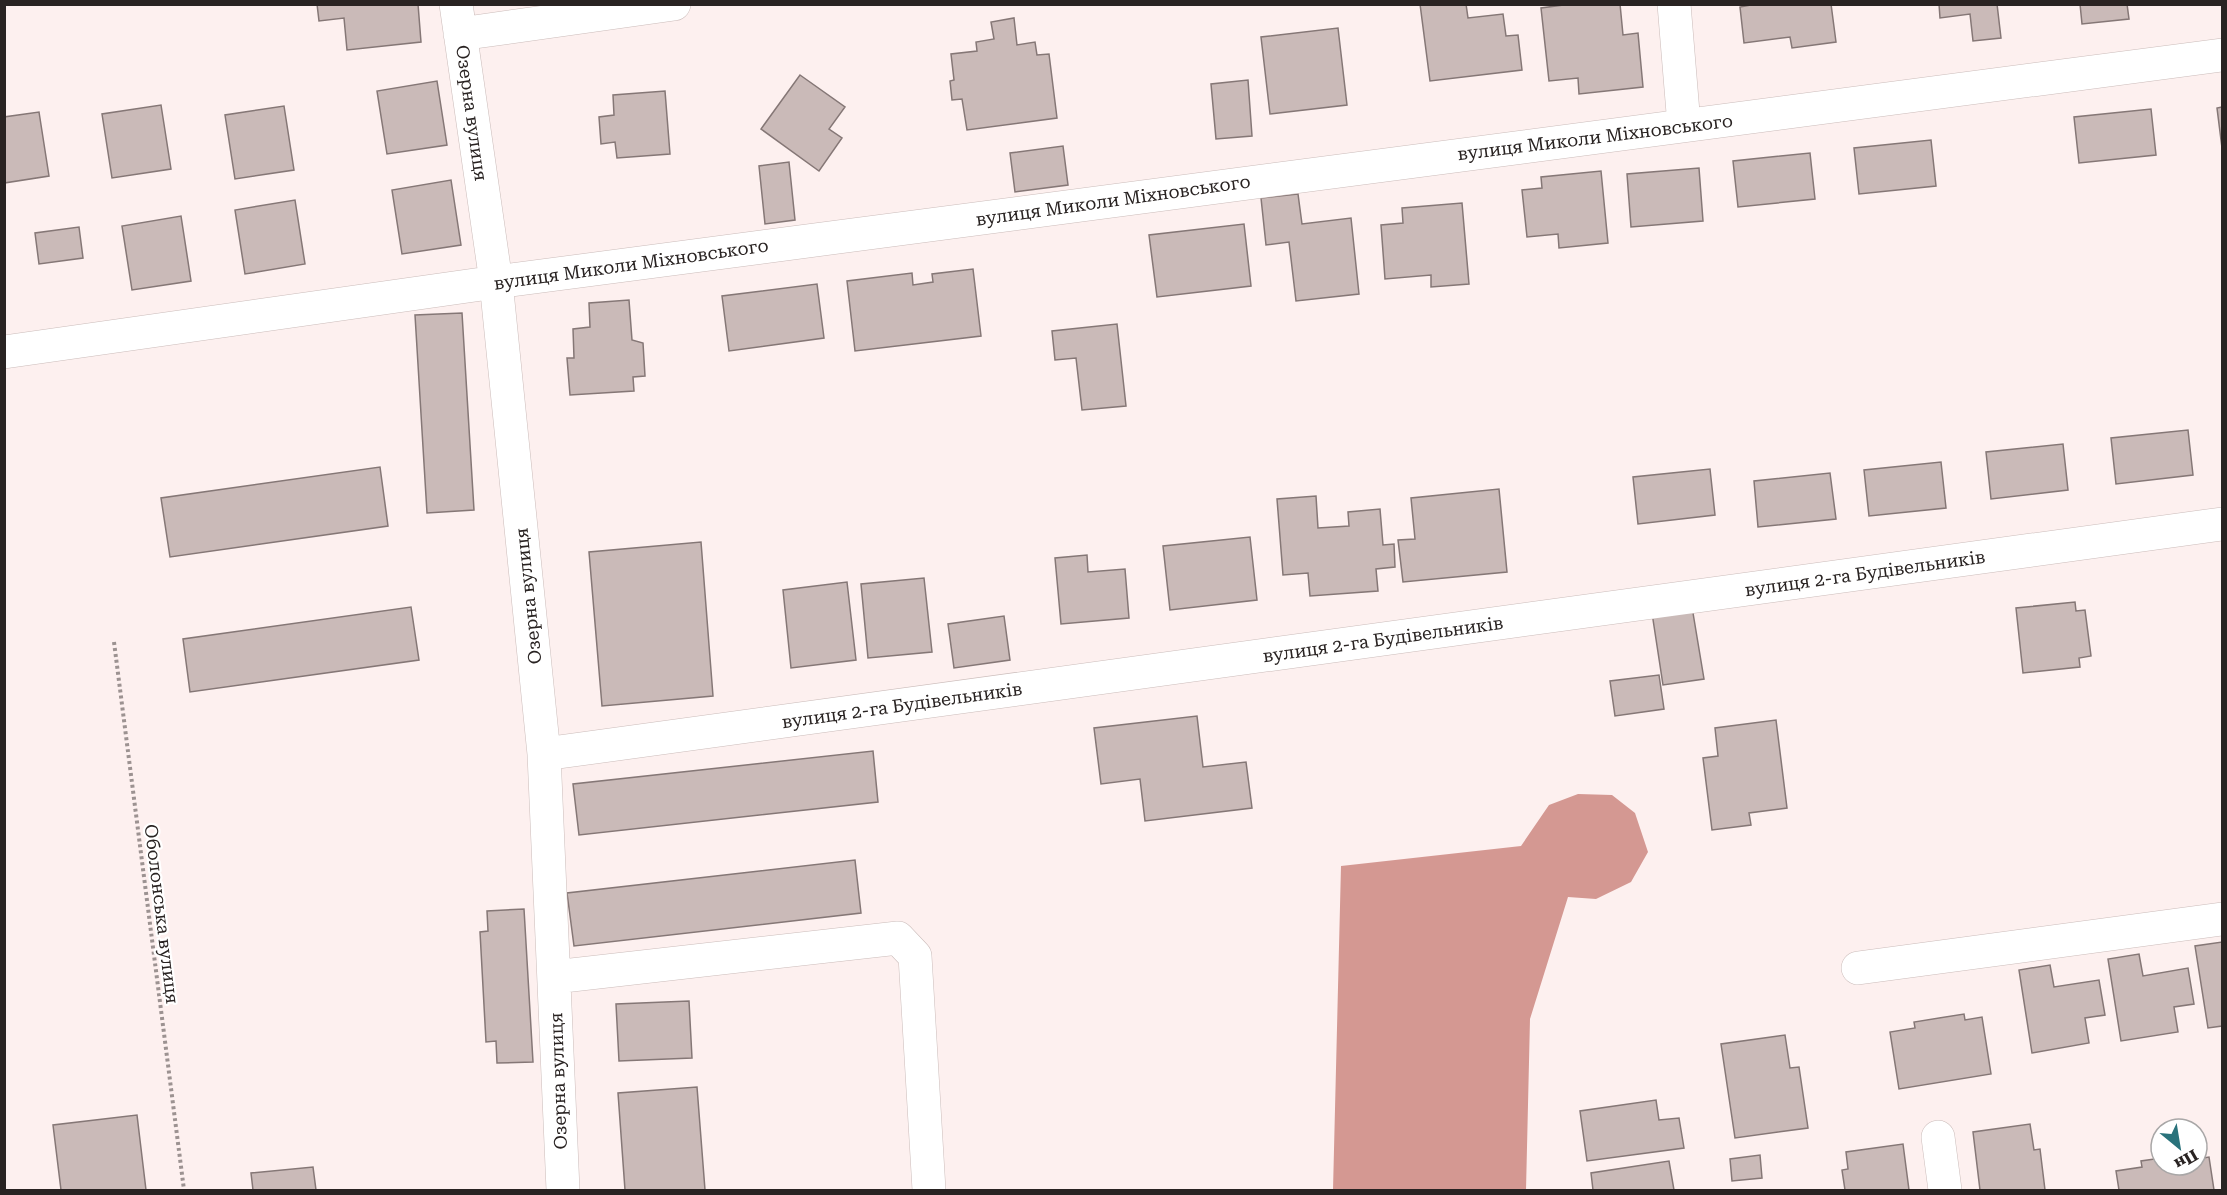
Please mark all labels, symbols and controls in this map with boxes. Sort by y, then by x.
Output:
street label: Озерна вулиця [452,44,492,182]
street label: вулиця Миколи Міхновського [1456,110,1734,164]
street label: вулиця Миколи Міхновського [974,170,1252,230]
street label: вулиця Миколи Міхновського [492,234,770,294]
street label: Озерна вулиця [510,527,546,665]
street label: вулиця 2-га Будівельників [1743,546,1987,600]
street label: вулиця 2-га Будівельників [1261,612,1505,666]
street label: вулиця 2-га Будівельників [780,678,1024,732]
street label: Оболонська вулиця [141,823,183,1005]
street label: Озерна вулиця [545,1012,571,1150]
north arrow [2149,1117,2209,1177]
text: Пн [2171,1145,2201,1174]

